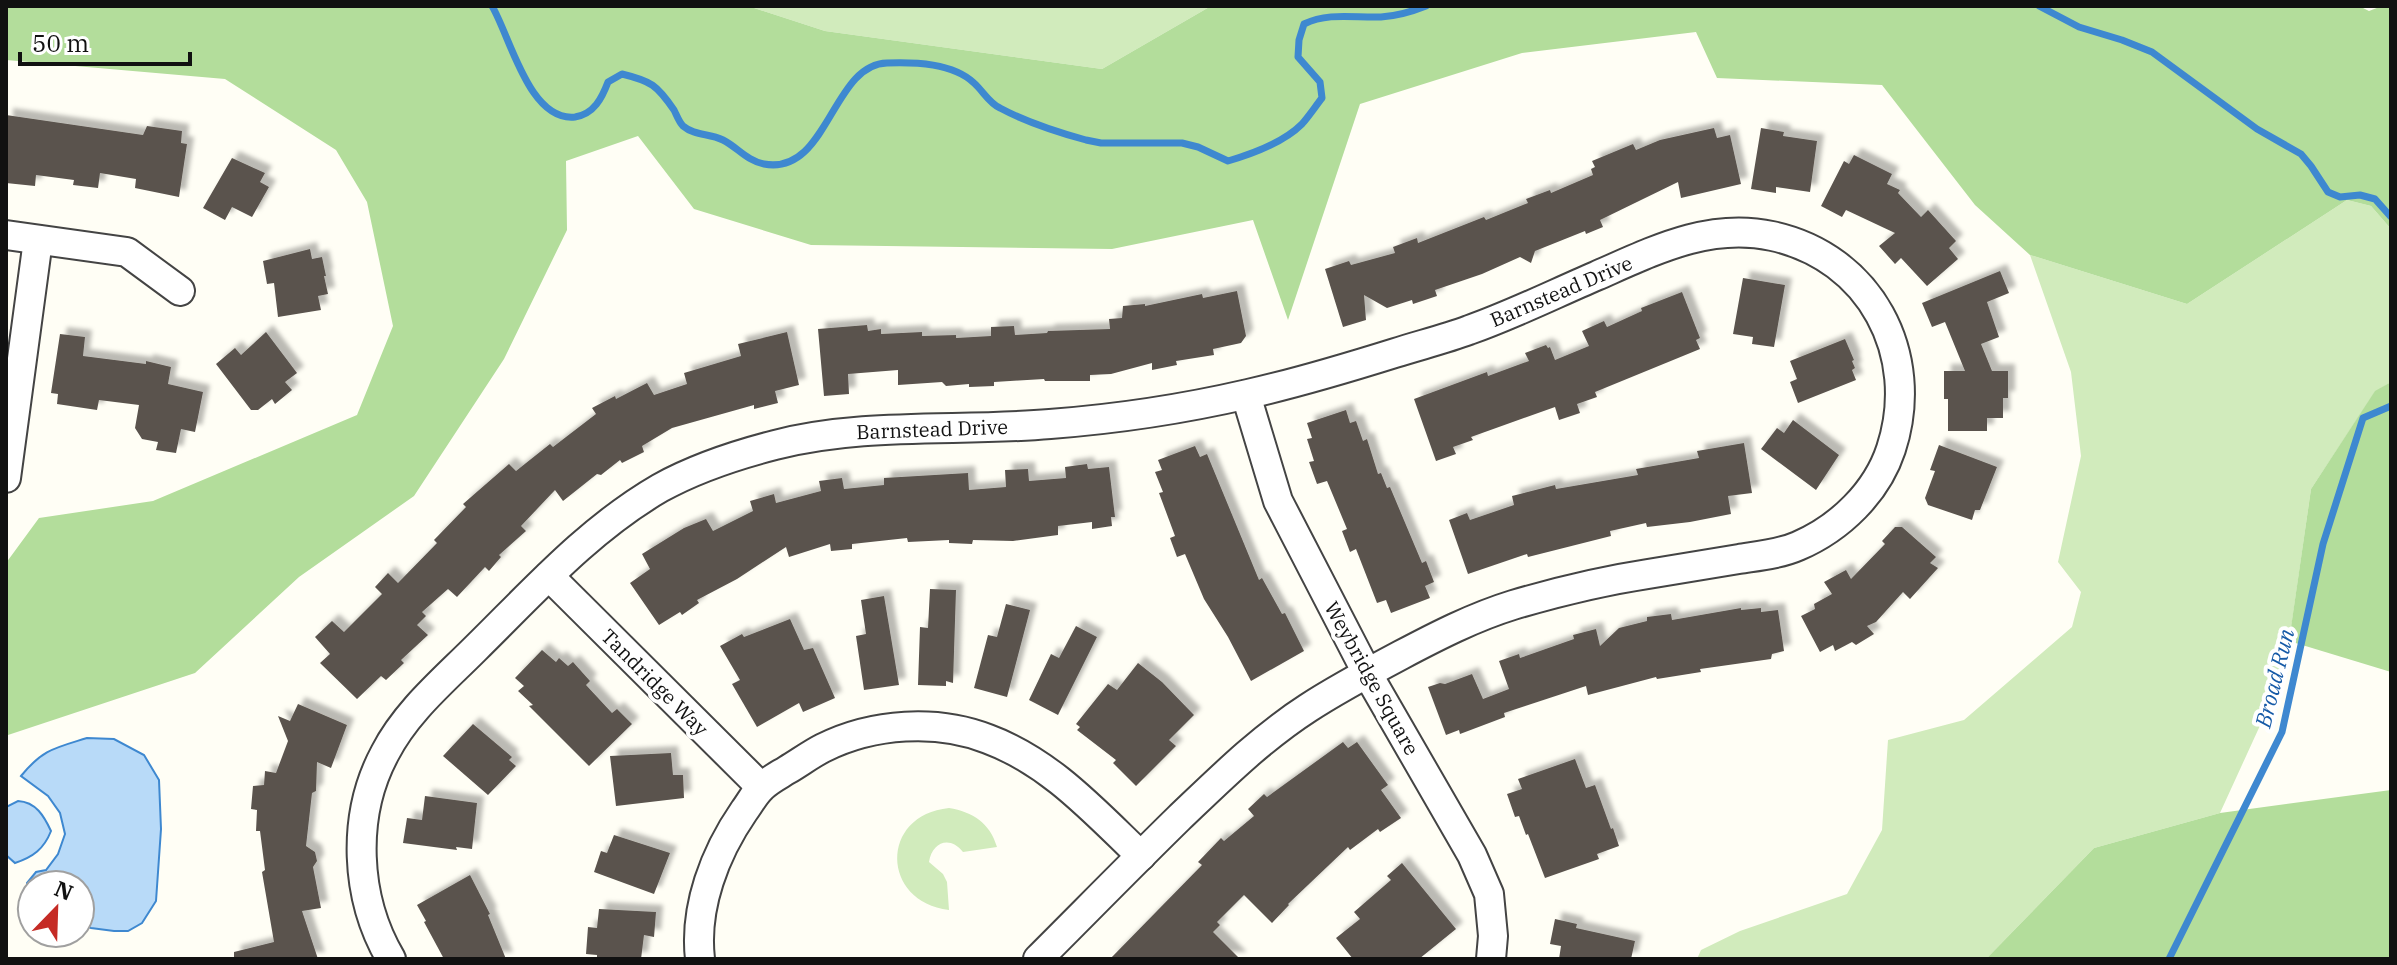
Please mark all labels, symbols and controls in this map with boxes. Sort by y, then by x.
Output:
scale bar [20,16,190,66]
text: 50 m [32,27,89,59]
street label: Barnstead Drive [1486,249,1636,333]
street label: Barnstead Drive [856,413,1008,445]
street label: Weybridge Square [1319,596,1425,760]
street label: Tandridge Way [596,623,715,742]
water label: Broad Run [2247,625,2300,731]
north arrow [16,869,96,949]
text: N [50,873,78,907]

